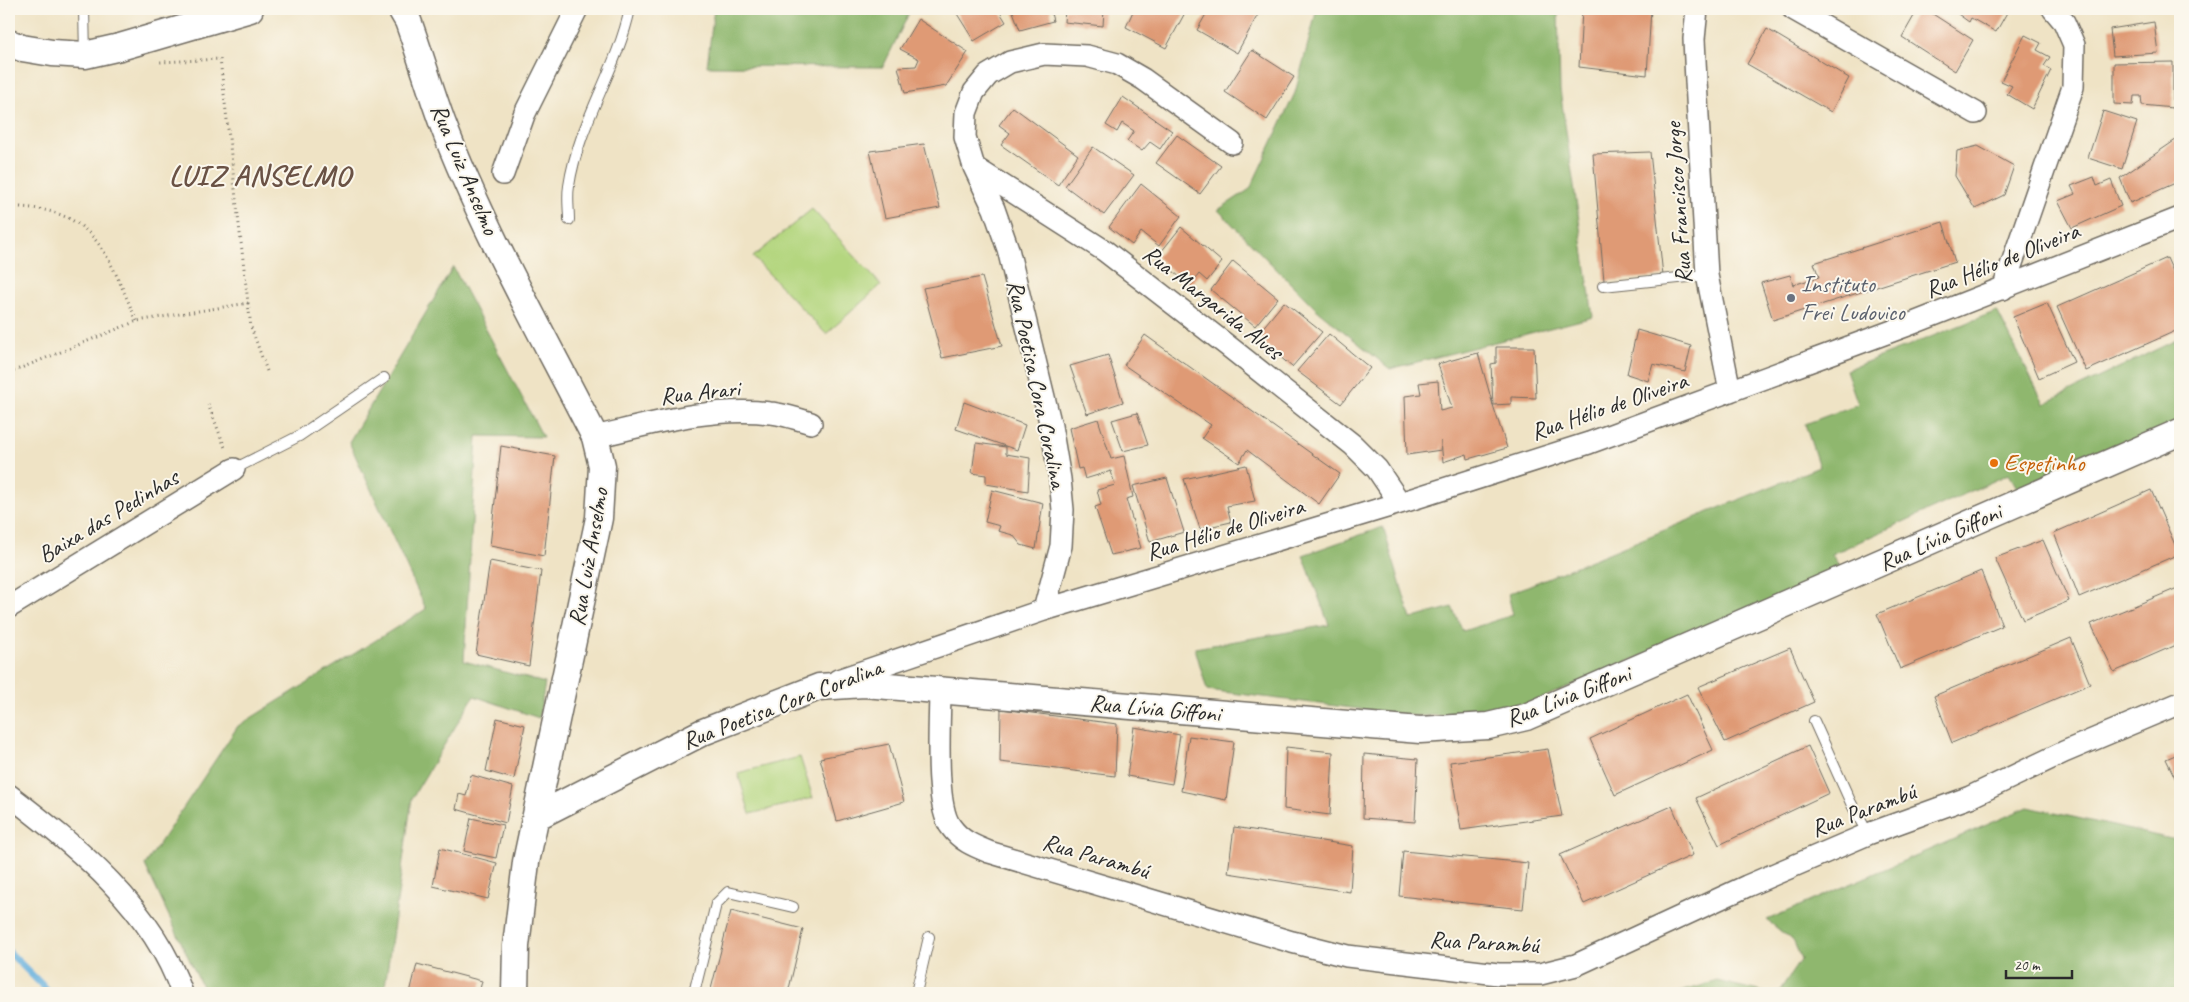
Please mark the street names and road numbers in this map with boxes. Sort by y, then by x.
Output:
street label: Rua Luiz Anselmo [424,99,507,240]
street label: Rua Francisco Jorge [1657,119,1699,285]
street label: Rua Hélio de Oliveira [1920,215,2085,305]
street label: Rua Margarida Alves [1137,238,1291,368]
street label: Rua Poetisa Cora Coralina [1000,277,1074,493]
street label: Rua Hélio de Oliveira [1527,365,1693,447]
street label: Rua Arari [659,373,744,411]
street label: Baixa das Pedinhas [32,461,186,570]
street label: Rua Luiz Anselmo [561,484,615,628]
street label: Rua Hélio de Oliveira [1142,490,1309,567]
street label: Rua Lívia Giffoni [1874,496,2008,577]
street label: Rua Poetisa Cora Coralina [678,651,888,756]
street label: Rua Lívia Giffoni [1501,658,1637,734]
street label: Rua Lívia Giffoni [1088,687,1224,729]
street label: Rua Parambú [1807,776,1921,844]
street label: Rua Parambú [1039,826,1155,886]
street label: Rua Parambú [1429,924,1542,960]

